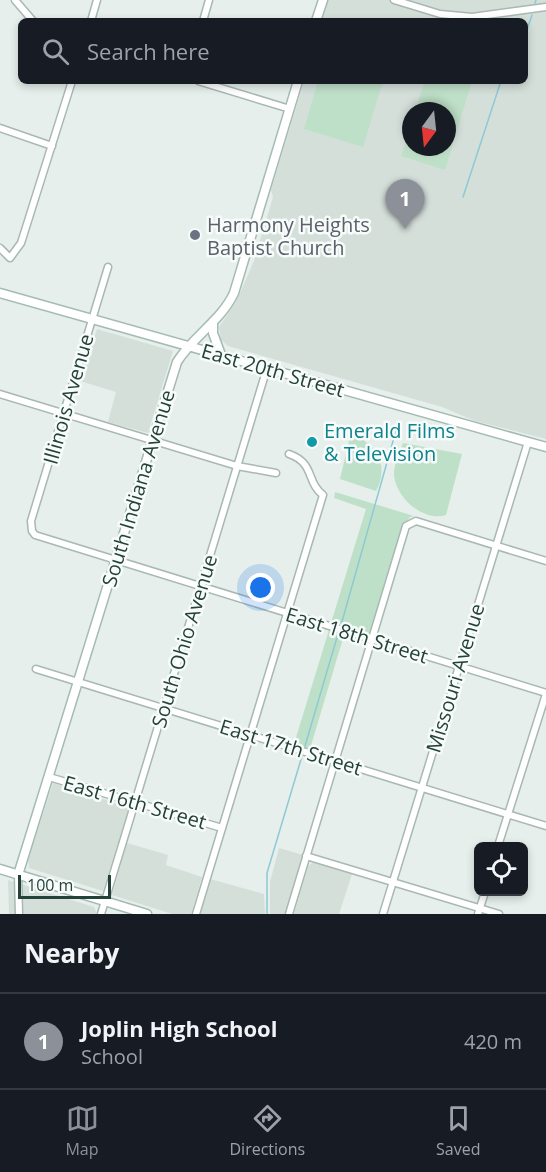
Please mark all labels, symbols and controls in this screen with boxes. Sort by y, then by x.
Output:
search box [18,18,528,84]
icon: search [39,35,72,68]
text: Search here [87,36,210,66]
north arrow [402,102,456,156]
pin: 1 [386,180,424,229]
place label: Harmony Heights Baptist Church [207,211,370,261]
marker: Harmony Heights Baptist Church [188,228,202,242]
street label: Illinois Avenue [36,331,100,467]
street label: East 20th Street [198,337,348,403]
street label: South Indiana Avenue [95,386,181,590]
place label: Emerald Films & Television [324,417,455,467]
marker: Emerald Films & Television [305,435,319,449]
street label: South Ohio Avenue [145,551,223,731]
your location [246,573,275,602]
street label: Missouri Avenue [420,600,490,756]
street label: East 18th Street [283,601,431,669]
street label: East 17th Street [217,713,365,781]
street label: East 16th Street [60,769,210,835]
map controls [474,842,528,896]
button: locate [474,842,528,896]
scale bar [18,872,111,900]
text: 100 m [27,874,73,896]
text: Nearby [24,935,119,971]
text: Joplin High School [81,1013,277,1043]
text: 1 [38,1028,49,1055]
text: 420 m [464,1028,522,1055]
text: School [81,1043,143,1070]
tab: Map [65,1102,99,1160]
tab: Directions [229,1102,305,1160]
tab: Saved [436,1102,481,1160]

